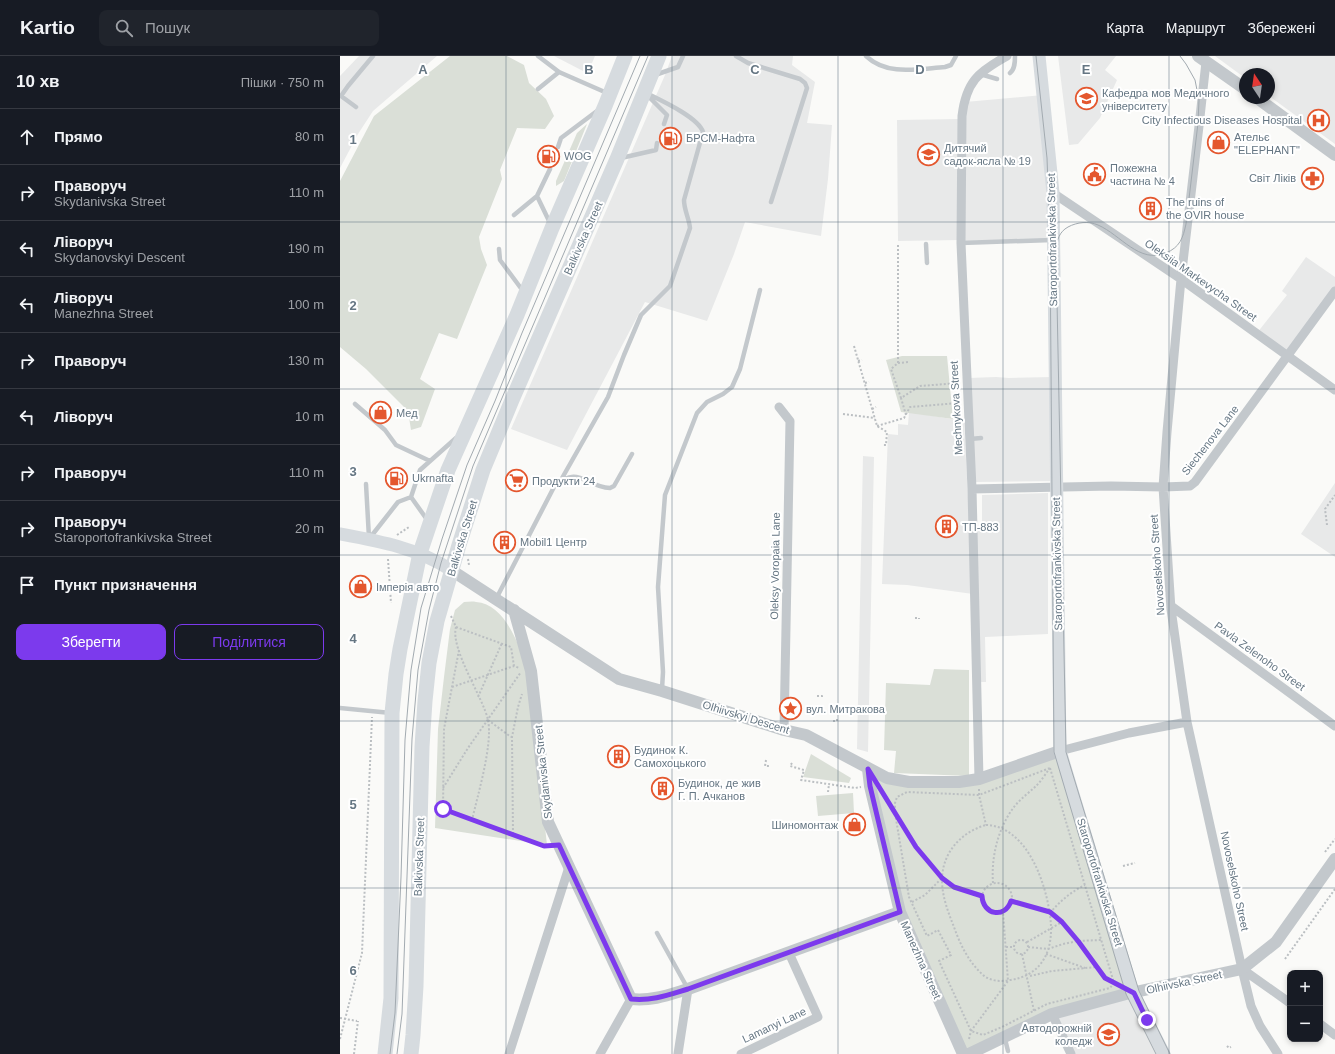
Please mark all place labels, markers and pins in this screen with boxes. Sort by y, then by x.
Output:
school or university icon: Кафедра мов Медичного університету [1073,86,1099,112]
place label: Кафедра мов Медичного університету [1102,87,1229,112]
hospital icon: City Infectious Diseases Hospital [1305,107,1331,133]
place label: City Infectious Diseases Hospital [1142,114,1302,126]
fuel station icon: БРСМ-Нафта [658,125,684,151]
shop icon: Ательє "ELEPHANT" [1206,130,1232,156]
place label: Ательє "ELEPHANT" [1234,131,1300,156]
place label: БРСМ-Нафта [686,132,756,144]
school or university icon: Дитячий садок-ясла № 19 [915,141,941,167]
place label: Дитячий садок-ясла № 19 [944,142,1031,167]
fuel station icon: WOG [536,143,562,169]
place label: WOG [564,150,592,162]
public building icon: Пожежна частина № 4 [1081,161,1107,187]
place label: Пожежна частина № 4 [1110,162,1175,187]
pharmacy icon: Світ Ліків [1299,165,1325,191]
place label: Світ Ліків [1249,172,1296,184]
building icon: The ruins of the OVIR house [1138,195,1164,221]
place label: The ruins of the OVIR house [1166,196,1244,221]
shop icon: Мед [368,400,394,426]
place label: Мед [396,407,418,419]
fuel station icon: Ukrnafta [384,465,410,491]
supermarket icon: Продукти 24 [503,468,529,494]
place label: Ukrnafta [412,472,454,484]
place label: Продукти 24 [532,475,595,487]
building icon: ТП-883 [934,514,960,540]
place label: ТП-883 [962,521,999,533]
building icon: Mobil1 Центр [492,529,518,555]
place label: Mobil1 Центр [520,536,587,548]
shop icon: Імперія авто [348,574,374,600]
place label: Імперія авто [376,581,439,593]
place icon: вул. Митракова [778,696,804,722]
place label: вул. Митракова [806,703,886,715]
building icon: Будинок К. Самохоцького [606,743,632,769]
place label: Будинок К. Самохоцького [634,744,706,769]
building icon: Будинок, де жив Г. П. Ачканов [650,776,676,802]
place label: Будинок, де жив Г. П. Ачканов [678,777,761,802]
shop icon: Шиномонтаж [841,812,867,838]
place label: Шиномонтаж [771,819,839,831]
school or university icon: Автодорожній коледж [1095,1021,1121,1047]
place label: Автодорожній коледж [1022,1022,1093,1047]

